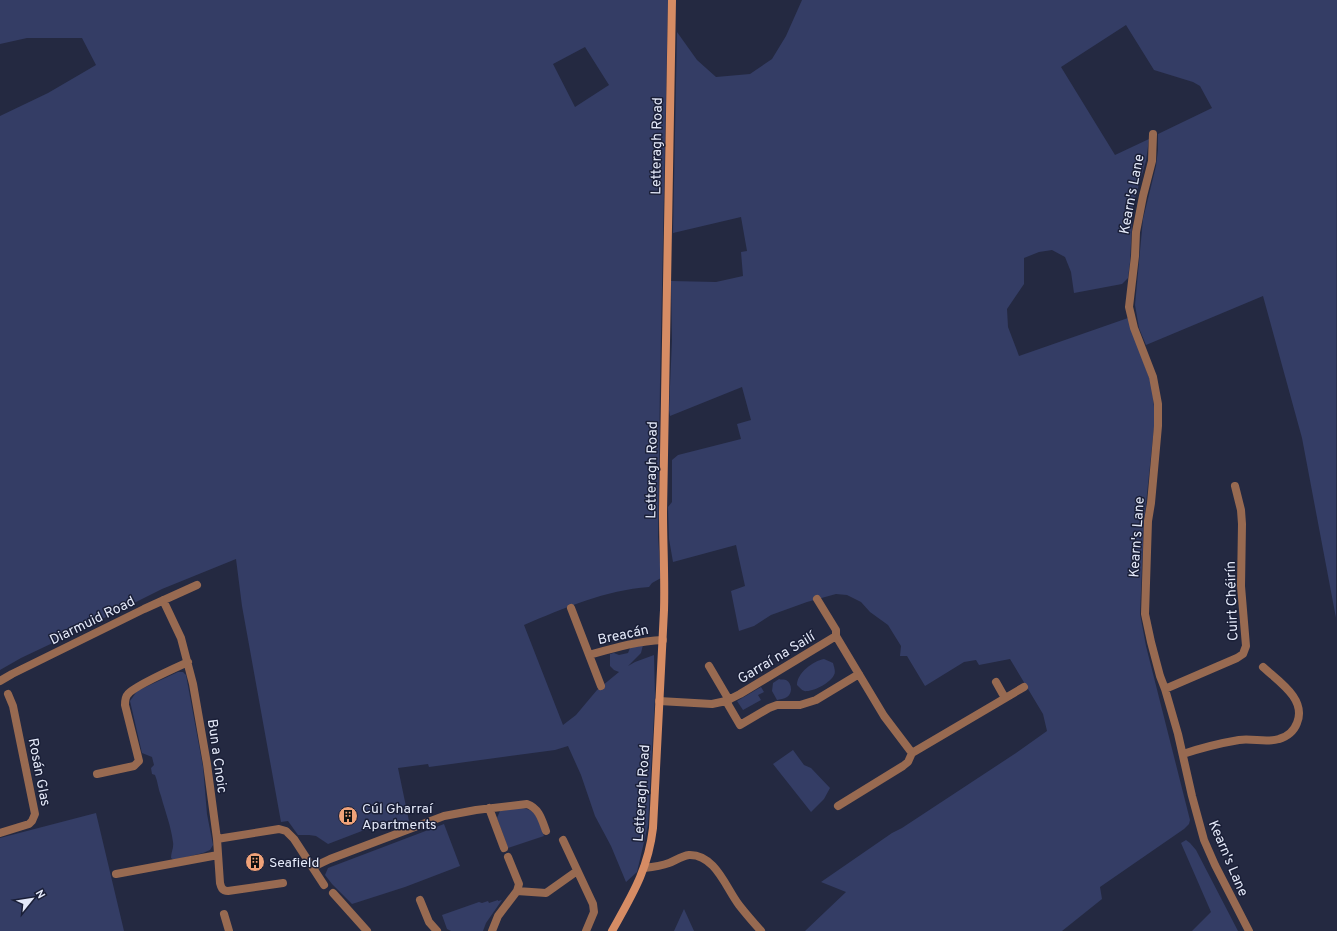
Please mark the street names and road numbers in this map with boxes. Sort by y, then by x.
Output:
street label: Letteragh Road [648,97,667,195]
street label: Kearn's Lane [1116,153,1149,236]
street label: Letteragh Road [643,421,662,519]
street label: Kearn's Lane [1126,496,1149,578]
street label: Cuirt Chéirín [1223,561,1242,641]
street label: Diarmuid Road [47,593,138,649]
street label: Breacán [596,622,650,649]
street label: Garraí na Sailí [735,628,820,688]
street label: Bun a Cnoic [203,718,230,794]
street label: Rosán Glas [24,737,53,808]
street label: Letteragh Road [631,744,654,842]
street label: Kearn's Lane [1204,818,1251,899]

